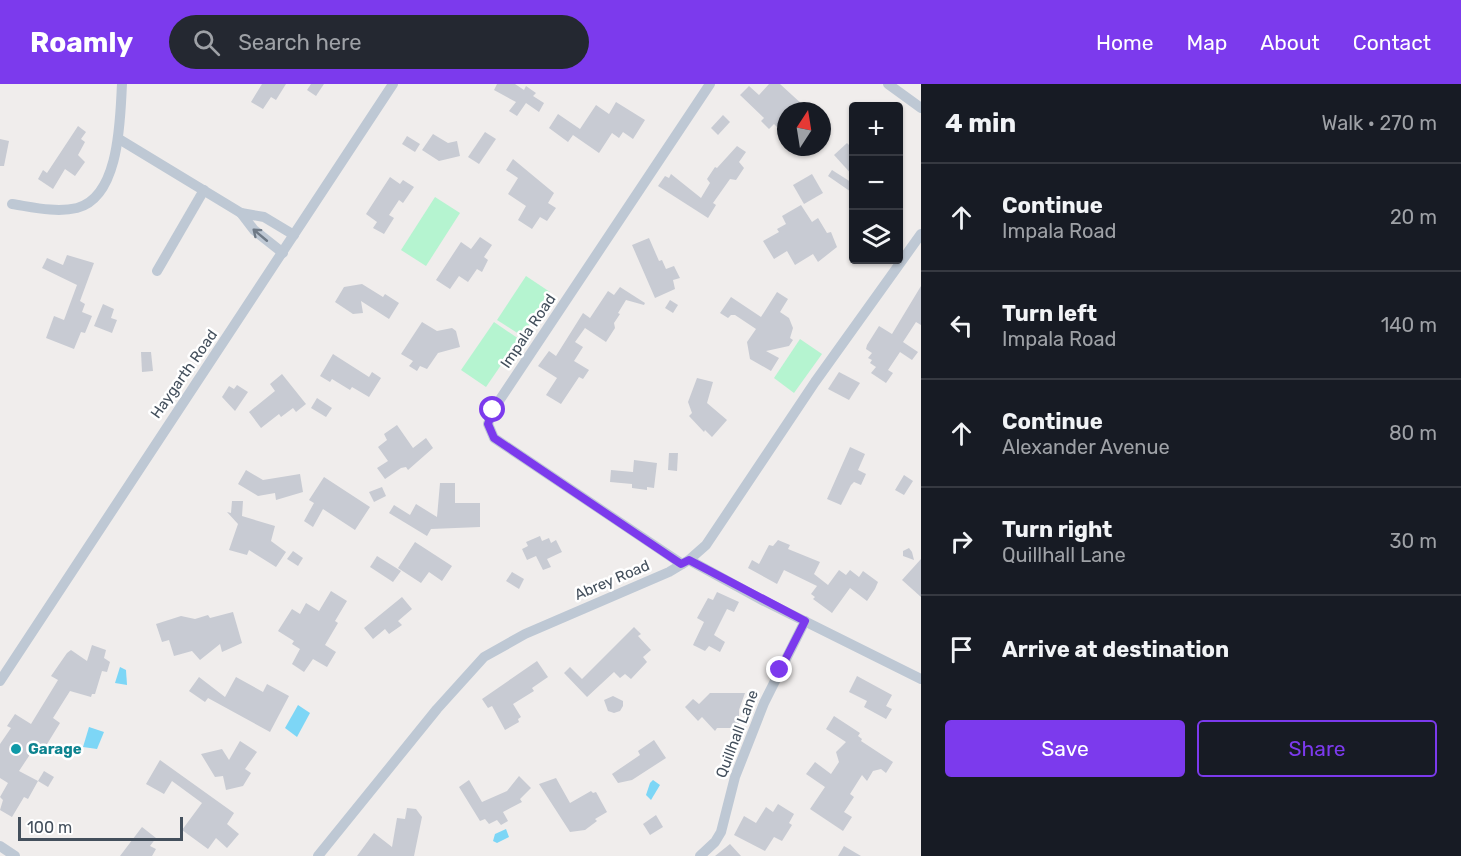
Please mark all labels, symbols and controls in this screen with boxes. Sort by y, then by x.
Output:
search box [169,15,589,69]
text: Roamly [30,26,133,59]
icon: search [190,26,223,59]
text: Search here [238,29,362,56]
text: Home [1096,30,1153,55]
text: Map [1186,30,1227,55]
text: About [1260,30,1320,55]
text: Contact [1353,30,1431,55]
north arrow [777,102,831,156]
map controls [849,102,903,264]
button: + [849,102,903,156]
text: 4 min [945,108,1016,139]
text: Walk · 270 m [1322,111,1437,135]
button: − [849,156,903,210]
text: Continue [1002,192,1103,219]
icon: ahead [945,201,978,234]
text: 20 m [1390,205,1437,229]
button: layers [849,210,903,264]
text: Impala Road [1002,219,1116,243]
one-way arrow [252,228,268,241]
street label: Impala Road [497,290,559,372]
text: Turn left [1002,300,1097,327]
icon: left [945,309,978,342]
text: 140 m [1381,313,1437,337]
street label: Haygarth Road [147,326,221,422]
text: Impala Road [1002,327,1116,351]
route start [479,396,505,422]
text: Continue [1002,408,1103,435]
icon: ahead [945,417,978,450]
text: 80 m [1389,421,1437,445]
text: Alexander Avenue [1002,435,1170,459]
text: Turn right [1002,516,1112,543]
icon: right [945,525,978,558]
text: 30 m [1390,529,1437,553]
text: Quillhall Lane [1002,543,1126,567]
street label: Abrey Road [572,556,652,604]
icon: arrive [945,633,978,666]
text: Arrive at destination [1002,636,1229,663]
route end [766,656,792,682]
street label: Quillhall Lane [712,688,762,780]
button: Save [945,720,1185,777]
button: Share [1197,720,1437,777]
place label: Garage [28,740,82,758]
marker: Garage [9,742,23,756]
scale bar [18,814,183,842]
text: 100 m [27,818,72,837]

